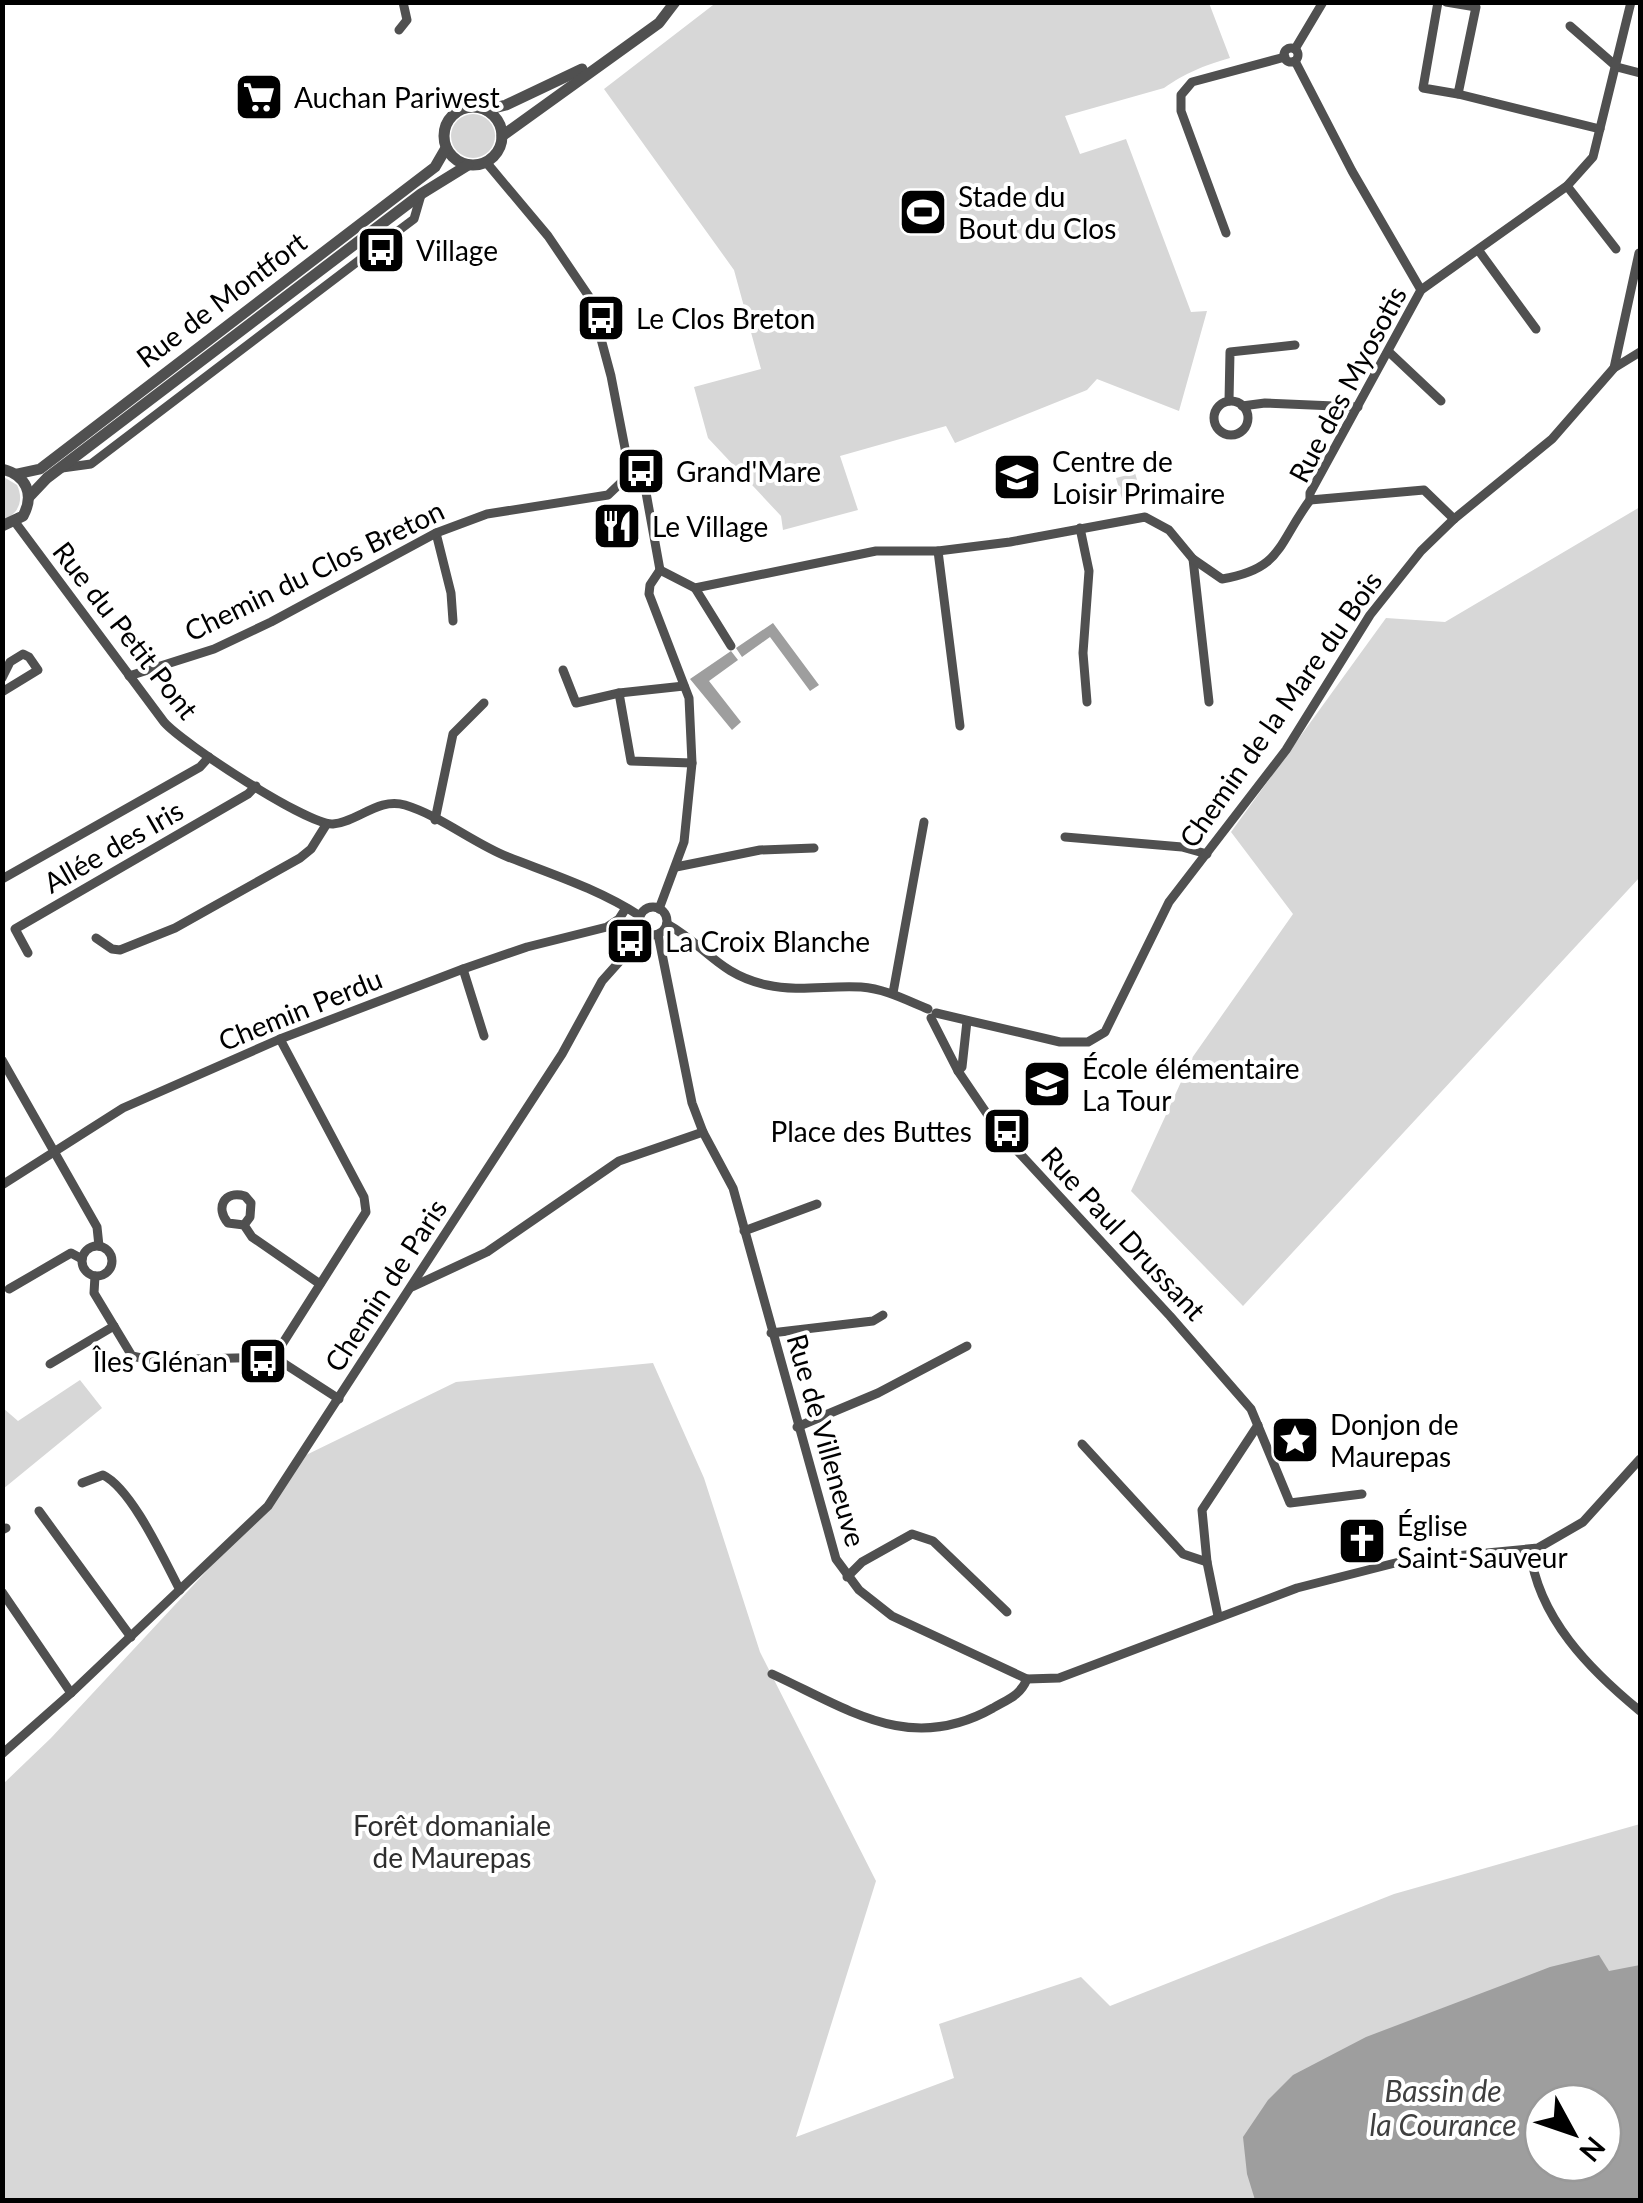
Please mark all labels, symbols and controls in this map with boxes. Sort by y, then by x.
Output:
supermarket icon: Auchan Pariwest [233,71,285,123]
place label: Auchan Pariwest [294,80,500,114]
place label: Stade du Bout du Clos [958,179,1116,245]
sports icon: Stade du Bout du Clos [897,186,949,238]
street label: Rue de Montfort [129,224,313,374]
bus stop icon: Village [355,224,407,276]
place label: Village [416,233,498,267]
street label: Rue des Myosotis [1281,280,1413,488]
bus stop icon: Le Clos Breton [575,292,627,344]
place label: Le Clos Breton [636,301,815,335]
place label: Centre de Loisir Primaire [1052,444,1225,510]
bus stop icon: Grand'Mare [615,445,667,497]
school or university icon: Centre de Loisir Primaire [991,451,1043,503]
place label: Grand'Mare [676,454,821,488]
street label: Chemin du Clos Breton [179,492,449,648]
restaurant icon: Le Village [591,500,643,552]
place label: Le Village [652,509,768,543]
street label: Rue du Petit Pont [46,535,206,725]
street label: Chemin de la Mare du Bois [1172,564,1388,854]
street label: Allée des Iris [37,792,189,900]
bus stop icon: La Croix Blanche [604,915,656,967]
place label: La Croix Blanche [665,924,870,958]
street label: Chemin Perdu [213,961,387,1057]
place label: École élémentaire La Tour [1082,1051,1300,1117]
school or university icon: École élémentaire La Tour [1021,1058,1073,1110]
bus stop icon: Place des Buttes [981,1105,1033,1157]
place label: Place des Buttes [771,1114,972,1148]
street label: Rue Paul Drussant [1035,1139,1213,1327]
street label: Chemin de Paris [317,1192,453,1378]
street label: Rue de Villeneuve [780,1330,874,1550]
bus stop icon: Îles Glénan [237,1335,289,1387]
place label: Îles Glénan [92,1344,228,1378]
place label: Donjon de Maurepas [1330,1407,1458,1473]
place icon: Donjon de Maurepas [1269,1414,1321,1466]
place label: Église Saint-Sauveur [1397,1508,1568,1574]
church icon: Église Saint-Sauveur [1336,1515,1388,1567]
park label: Forêt domaniale de Maurepas [353,1808,551,1874]
water label: Bassin de la Courance [1369,2072,1517,2142]
north arrow [1523,2083,1623,2183]
text: N [1573,2131,1613,2169]

